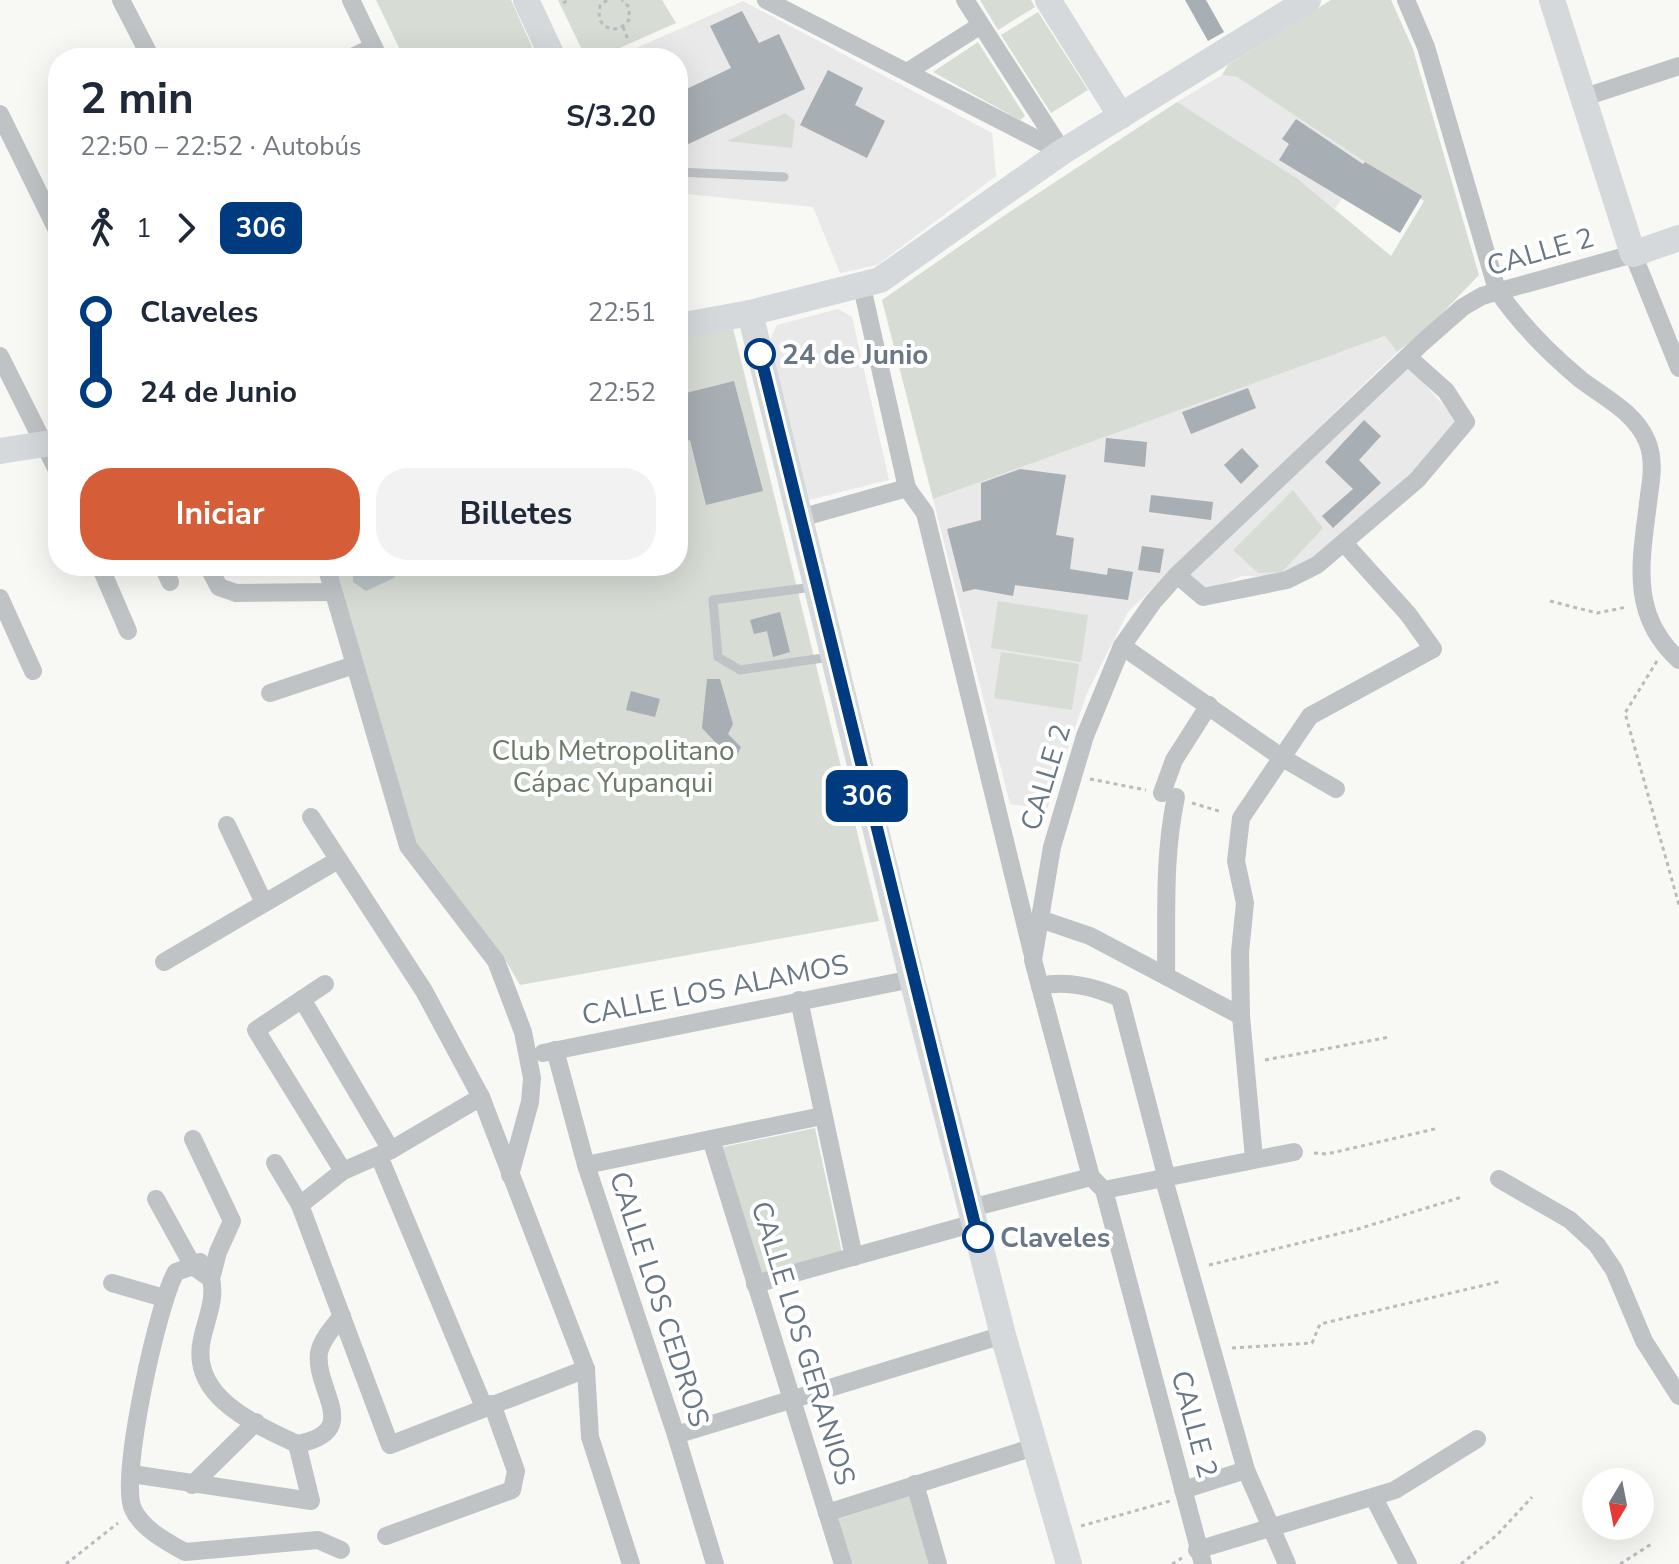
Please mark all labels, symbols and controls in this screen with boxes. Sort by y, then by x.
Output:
text: 2 min [80,69,194,129]
text: S/3.20 [566,96,656,137]
text: 22:50 – 22:52 · Autobús [80,129,362,164]
icon: walk [80,206,124,250]
icon: forward [164,206,208,250]
text: 306 [236,209,286,247]
text: 1 [136,211,152,246]
street label: CALLE 2 [1482,219,1598,285]
text: Claveles [140,292,258,333]
text: 22:51 [588,295,656,330]
place label: 24 de Junio [782,336,929,374]
marker: 24 de Junio [745,339,775,369]
text: 24 de Junio [140,372,297,413]
text: 22:52 [588,375,656,410]
button: Iniciar [80,468,360,560]
button: Billetes [376,468,656,560]
street label: CALLE 2 [1012,719,1080,835]
park label: Club Metropolitano Cápac Yupanqui [491,732,735,802]
line badge: 306 [821,770,913,822]
text: 306 [842,777,892,815]
street label: CALLE LOS ALAMOS [579,945,852,1034]
street label: CALLE LOS CEDROS [600,1167,718,1432]
street label: CALLE LOS GERANIOS [742,1197,864,1490]
place label: Claveles [1000,1219,1110,1257]
marker: Claveles [963,1222,993,1252]
street label: CALLE 2 [1162,1366,1227,1482]
north arrow [1582,1468,1654,1540]
map controls [1582,1468,1654,1540]

